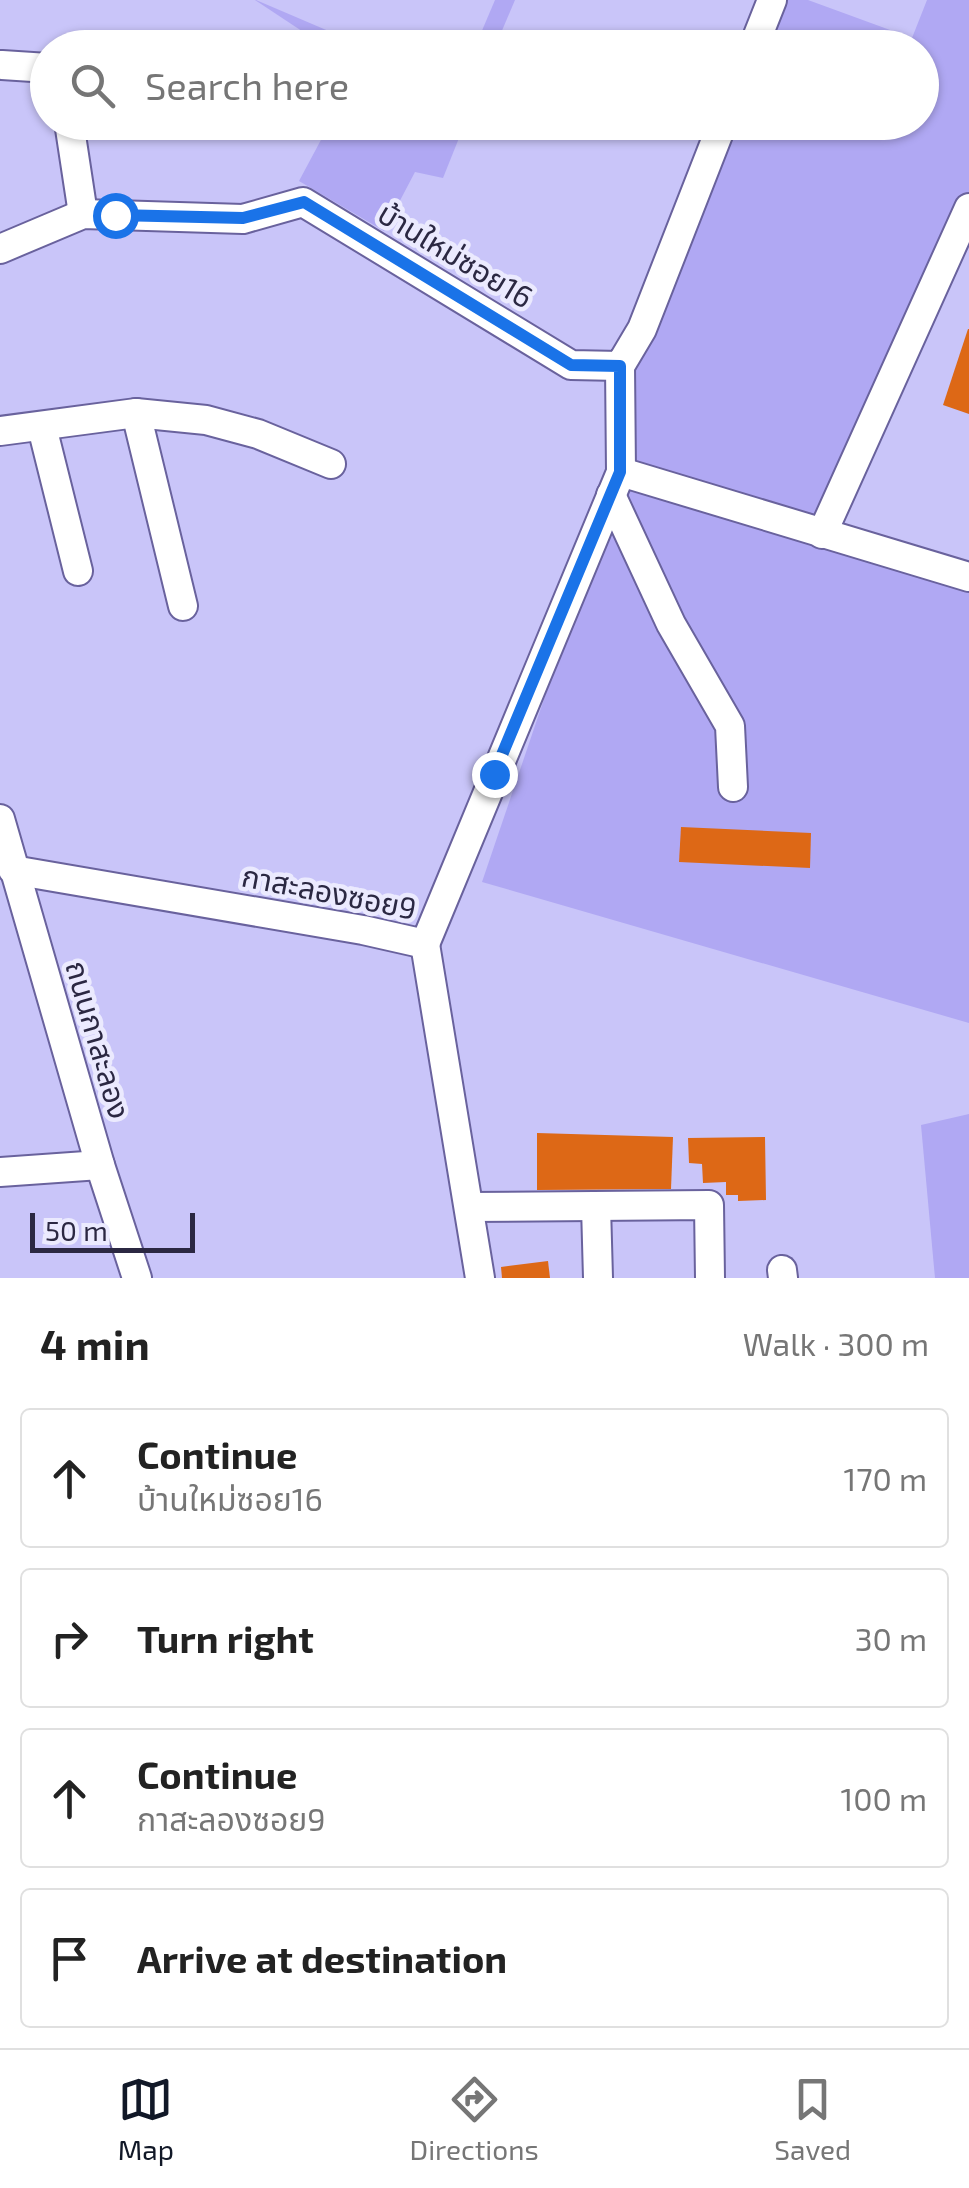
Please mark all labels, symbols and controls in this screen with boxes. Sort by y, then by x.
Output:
search box [30,30,939,140]
icon: search [65,58,120,113]
text: Search here [145,62,349,108]
route start [93,193,139,239]
street label: บ้านใหม่ซอย16 [372,194,540,315]
route end [472,752,518,798]
street label: กาสะลองซอย9 [239,856,420,926]
street label: ถนนกาสะลอง [59,956,139,1123]
scale bar [30,1208,195,1252]
text: 50 m [45,1213,108,1247]
text: 4 min [40,1318,150,1368]
text: Walk · 300 m [743,1324,929,1362]
text: Continue [137,1431,297,1477]
icon: ahead [42,1451,97,1506]
text: 170 m [843,1459,927,1497]
text: บ้านใหม่ซอย16 [137,1479,323,1517]
icon: right [42,1611,97,1666]
text: Turn right [137,1615,314,1661]
text: 30 m [855,1619,927,1657]
text: Continue [137,1751,297,1797]
icon: ahead [42,1771,97,1826]
text: 100 m [841,1779,927,1817]
text: กาสะลองซอย9 [137,1799,326,1837]
icon: arrive [42,1931,97,1986]
text: Arrive at destination [137,1935,507,1981]
tab: Map [118,2072,174,2166]
tab: Directions [410,2072,539,2166]
tab: Saved [774,2072,851,2166]

